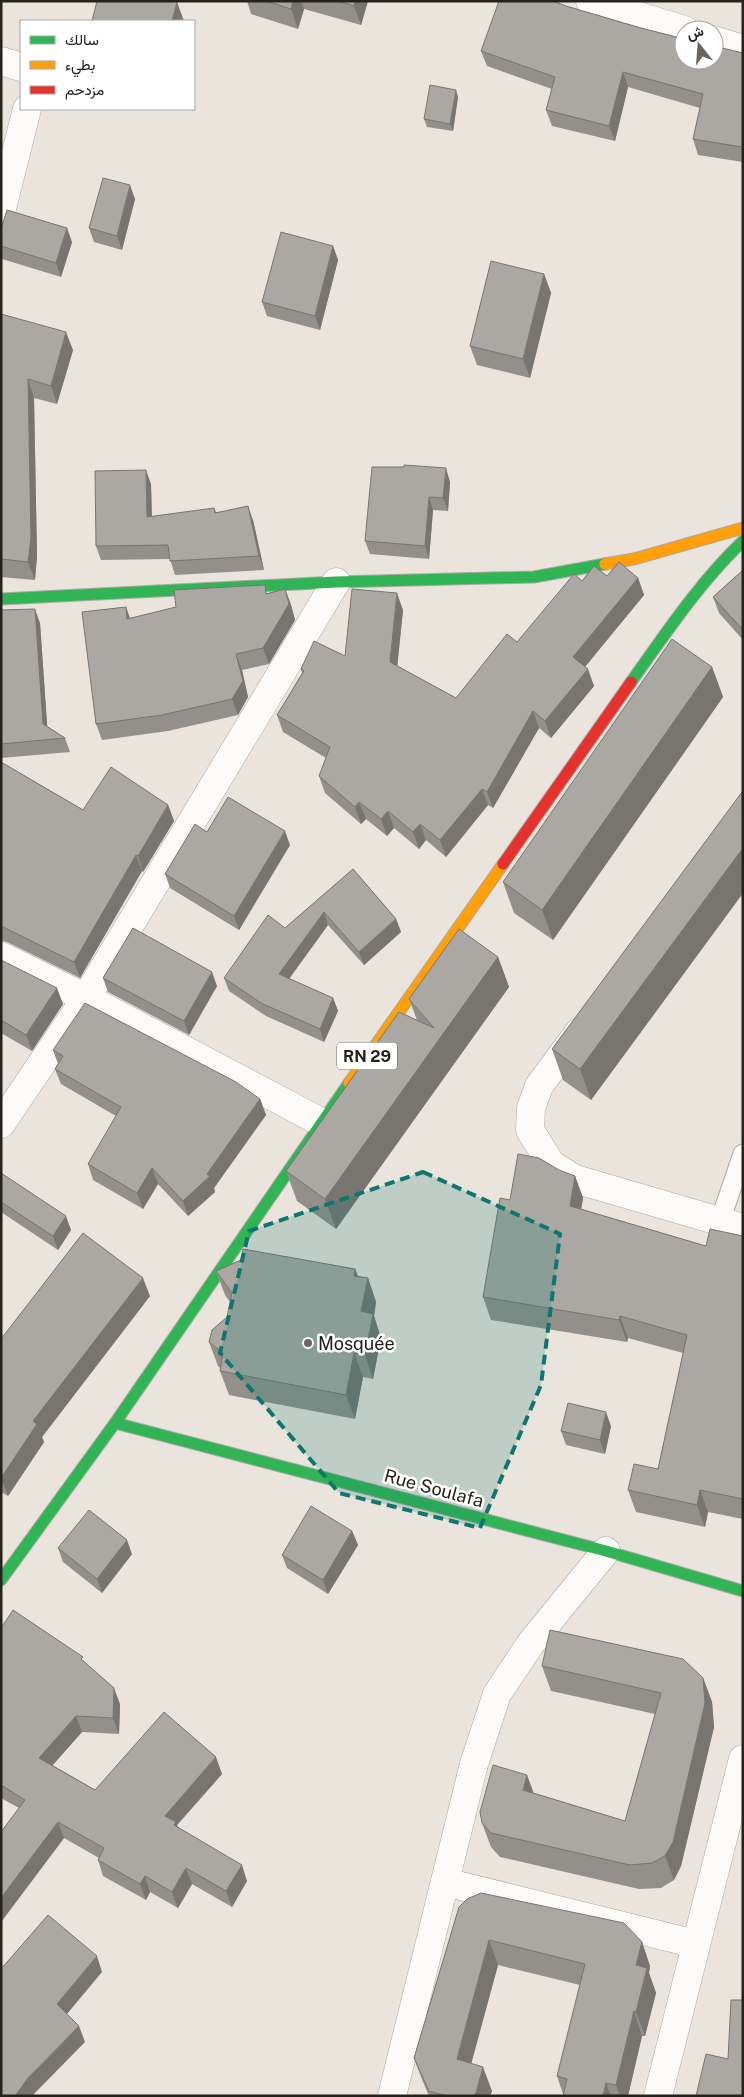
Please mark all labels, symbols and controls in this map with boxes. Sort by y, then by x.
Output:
legend [20,20,195,110]
north arrow [674,20,724,70]
text: ش [685,22,706,44]
text: سالك [65,31,99,48]
text: بطيء [65,56,95,78]
text: مزدحم [65,81,104,100]
road number: RN 29 [337,1042,397,1070]
place label: Mosquée [318,1333,395,1354]
marker: Mosquée [302,1337,314,1349]
street label: Rue Soulafa [382,1465,486,1511]

